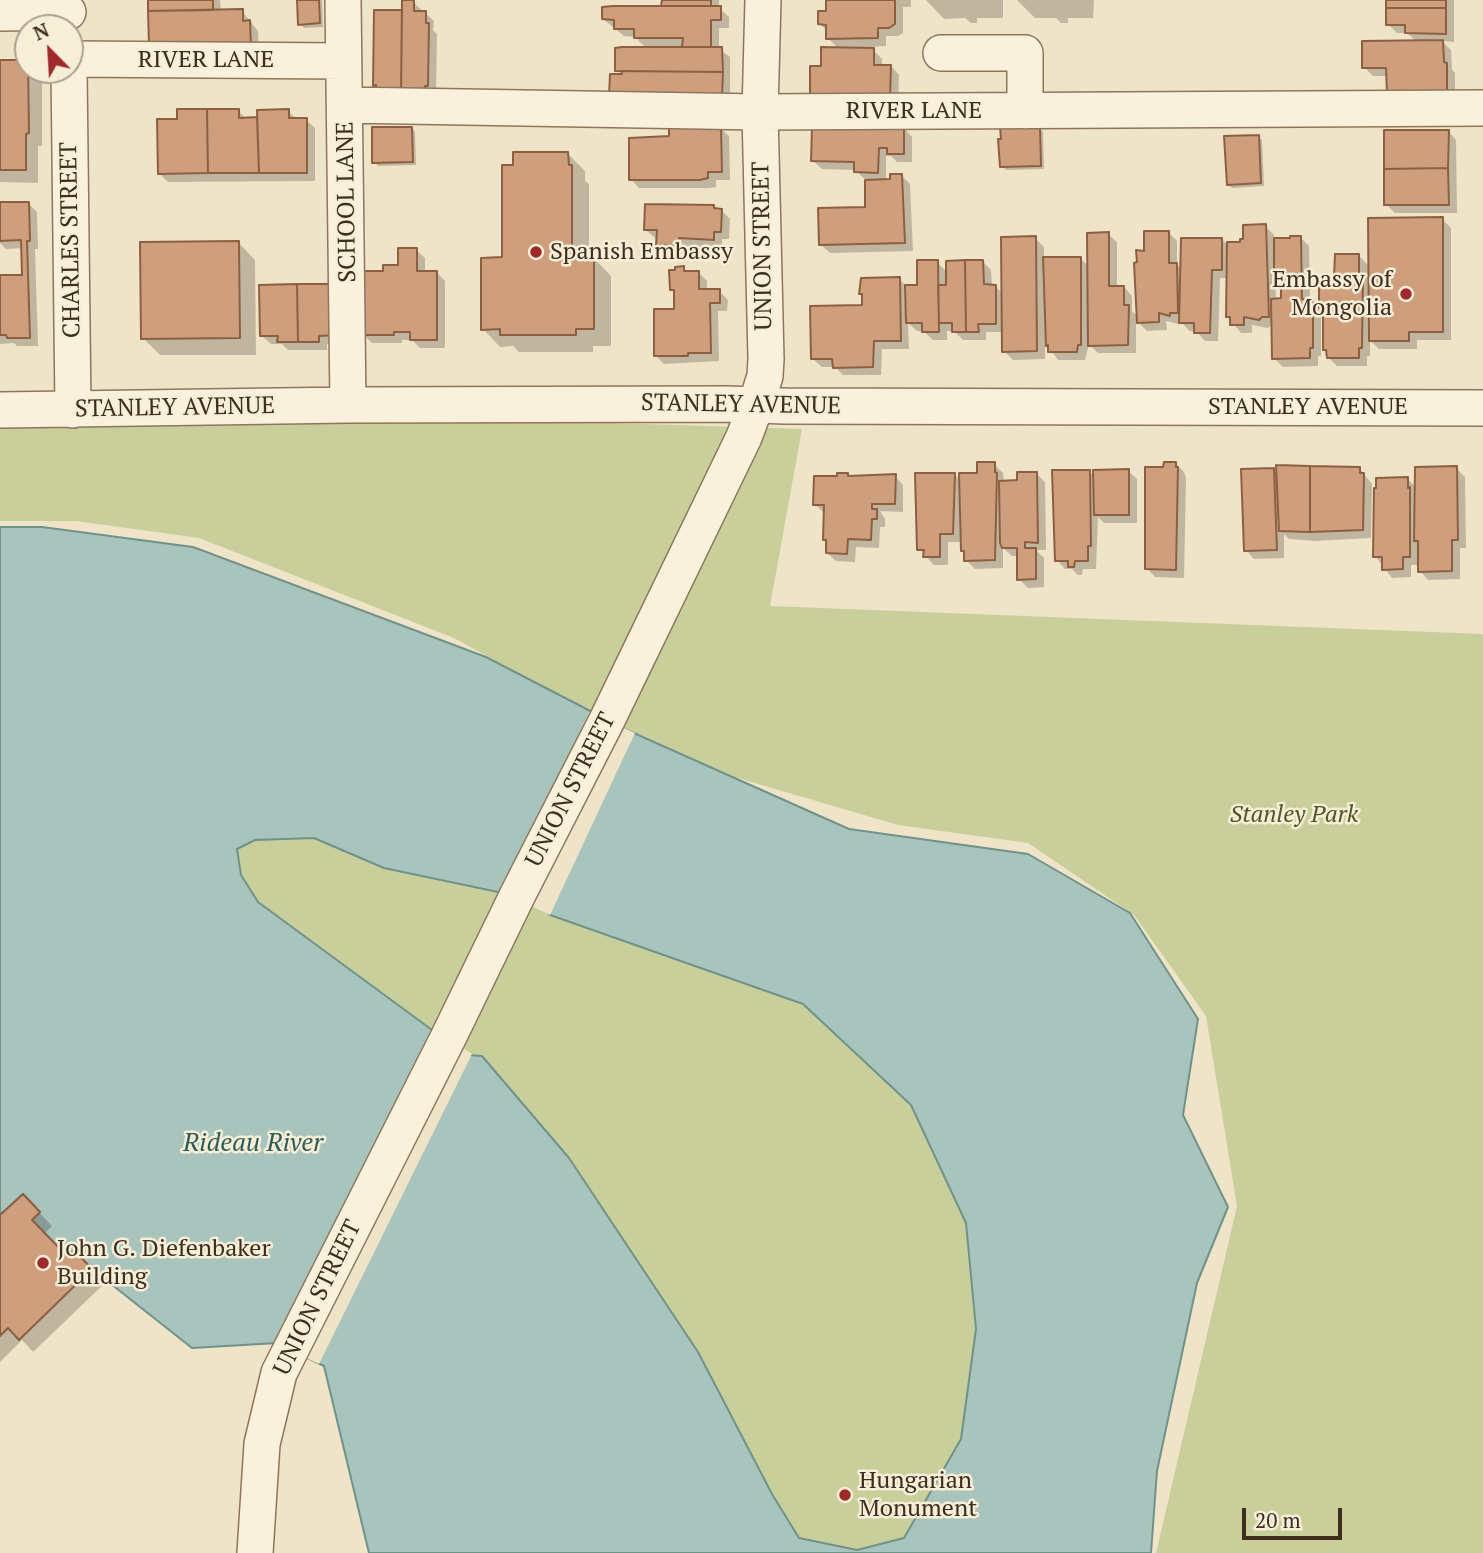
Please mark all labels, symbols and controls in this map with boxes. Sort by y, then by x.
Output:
north arrow [14,14,84,84]
text: N [29,17,53,46]
street label: RIVER LANE [138,46,274,74]
street label: RIVER LANE [846,97,982,125]
street label: SCHOOL LANE [331,121,363,283]
street label: CHARLES STREET [55,142,87,338]
street label: UNION STREET [747,161,779,331]
place label: Spanish Embassy [550,238,733,266]
marker: Spanish Embassy [528,244,544,260]
place label: Embassy of Mongolia [1272,266,1392,322]
marker: Embassy of Mongolia [1398,286,1414,302]
street label: STANLEY AVENUE [641,389,841,421]
street label: STANLEY AVENUE [75,392,275,424]
street label: STANLEY AVENUE [1208,393,1408,421]
street label: UNION STREET [520,708,622,872]
park label: Stanley Park [1230,801,1358,829]
water label: Rideau River [183,1128,323,1160]
street label: UNION STREET [268,1216,368,1380]
place label: John G. Diefenbaker Building [57,1235,271,1291]
marker: John G. Diefenbaker Building [35,1255,51,1271]
place label: Hungarian Monument [859,1467,977,1523]
marker: Hungarian Monument [837,1487,853,1503]
scale bar [1245,1494,1345,1538]
text: 20 m [1255,1506,1301,1534]

